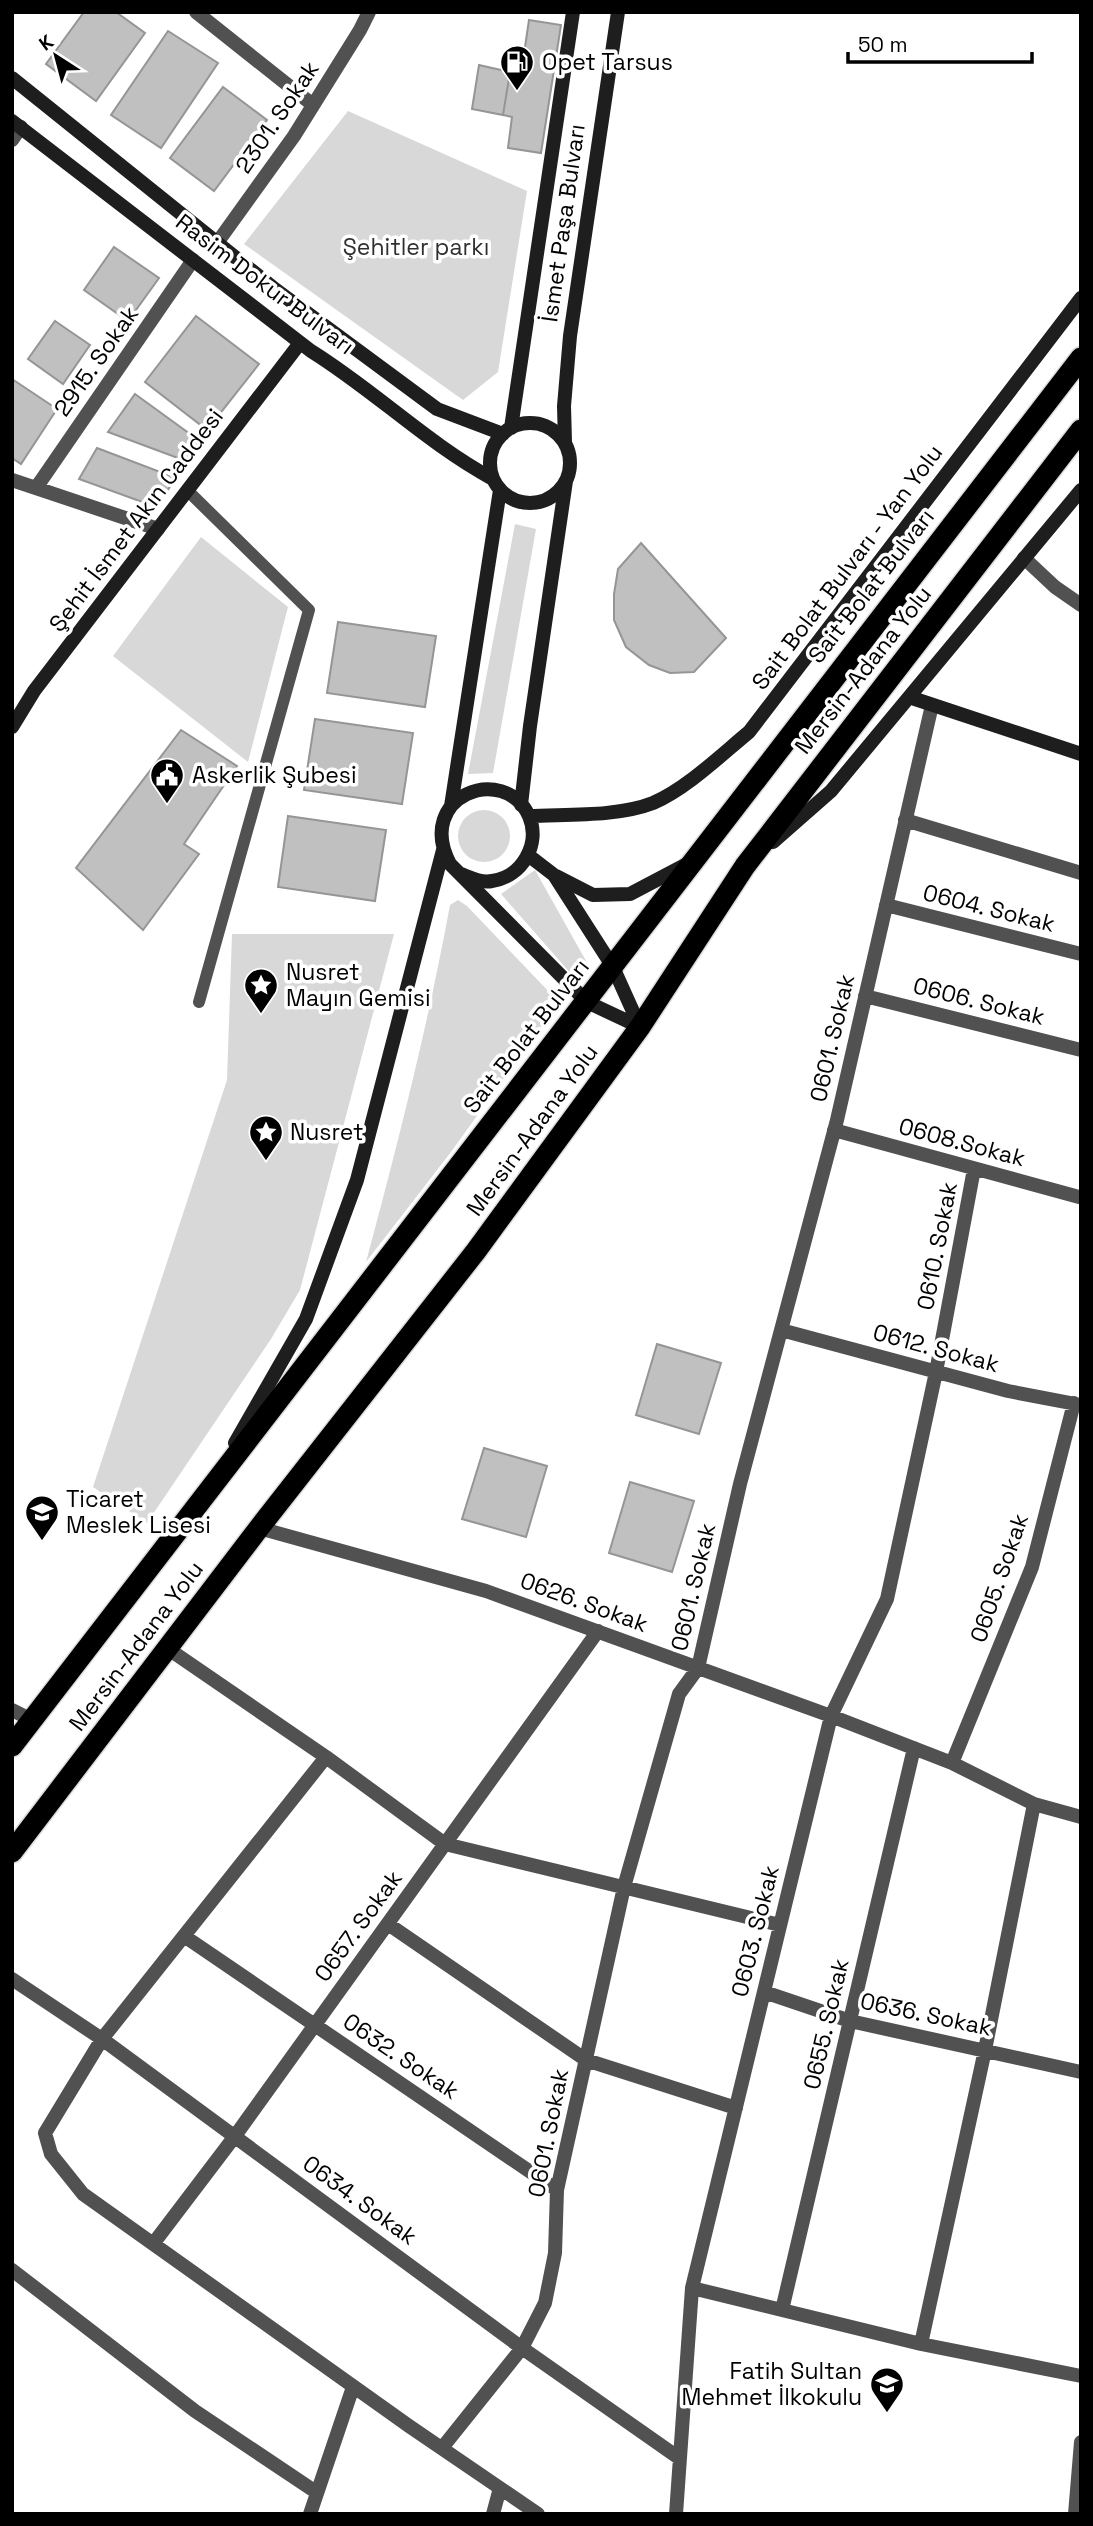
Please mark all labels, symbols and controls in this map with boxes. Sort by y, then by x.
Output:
north arrow [21,21,91,91]
scale bar [848,21,1032,65]
text: K [34,29,59,56]
text: 50 m [858,31,908,58]
fuel station icon: Opet Tarsus [498,43,536,92]
place label: Opet Tarsus [542,47,673,77]
street label: 2301. Sokak [228,55,326,179]
street label: İsmet Paşa Bulvarı [534,122,592,324]
street label: Rasim Dokur Bulvarı [170,207,360,361]
park label: Şehitler parkı [343,232,489,262]
street label: 2915. Sokak [47,300,145,422]
street label: Şehit İsmet Akın Caddesi [42,402,230,638]
street label: Sait Bolat Bulvarı - Yan Yolu [745,438,949,696]
street label: Sait Bolat Bulvarı [802,503,940,669]
street label: Mersin-Adana Yolu [788,580,938,760]
public building icon: Askerlik Şubesi [148,756,186,805]
place label: Askerlik Şubesi [192,760,357,790]
street label: 0604. Sokak [920,877,1058,939]
street label: Sait Bolat Bulvarı [456,953,596,1119]
place label: Nusret Mayın Gemisi [286,957,431,1013]
place icon: Nusret Mayın Gemisi [242,966,280,1015]
street label: 0606. Sokak [910,970,1048,1032]
street label: 0601. Sokak [803,971,861,1105]
street label: Mersin-Adana Yolu [459,1038,605,1222]
street label: 0608.Sokak [895,1111,1029,1173]
place icon: Nusret [247,1113,285,1162]
place label: Nusret [290,1117,363,1147]
street label: 0610. Sokak [910,1179,964,1313]
street label: 0612. Sokak [870,1317,1002,1379]
place label: Ticaret Meslek Lisesi [66,1484,211,1540]
school or university icon: Ticaret Meslek Lisesi [23,1493,61,1542]
street label: 0605. Sokak [963,1510,1035,1646]
street label: 0601. Sokak [664,1520,722,1654]
street label: Mersin-Adana Yolu [62,1555,210,1737]
street label: 0626. Sokak [516,1565,652,1639]
street label: 0603. Sokak [724,1862,786,2000]
street label: 0657. Sokak [307,1864,409,1988]
street label: 0655. Sokak [796,1956,856,2092]
street label: 0636. Sokak [857,1985,995,2043]
street label: 0632. Sokak [337,2006,465,2106]
street label: 0601. Sokak [521,2066,575,2200]
street label: 0634. Sokak [297,2148,423,2252]
place label: Fatih Sultan Mehmet İlkokulu [682,2356,862,2412]
school or university icon: Fatih Sultan Mehmet İlkokulu [868,2365,906,2414]

